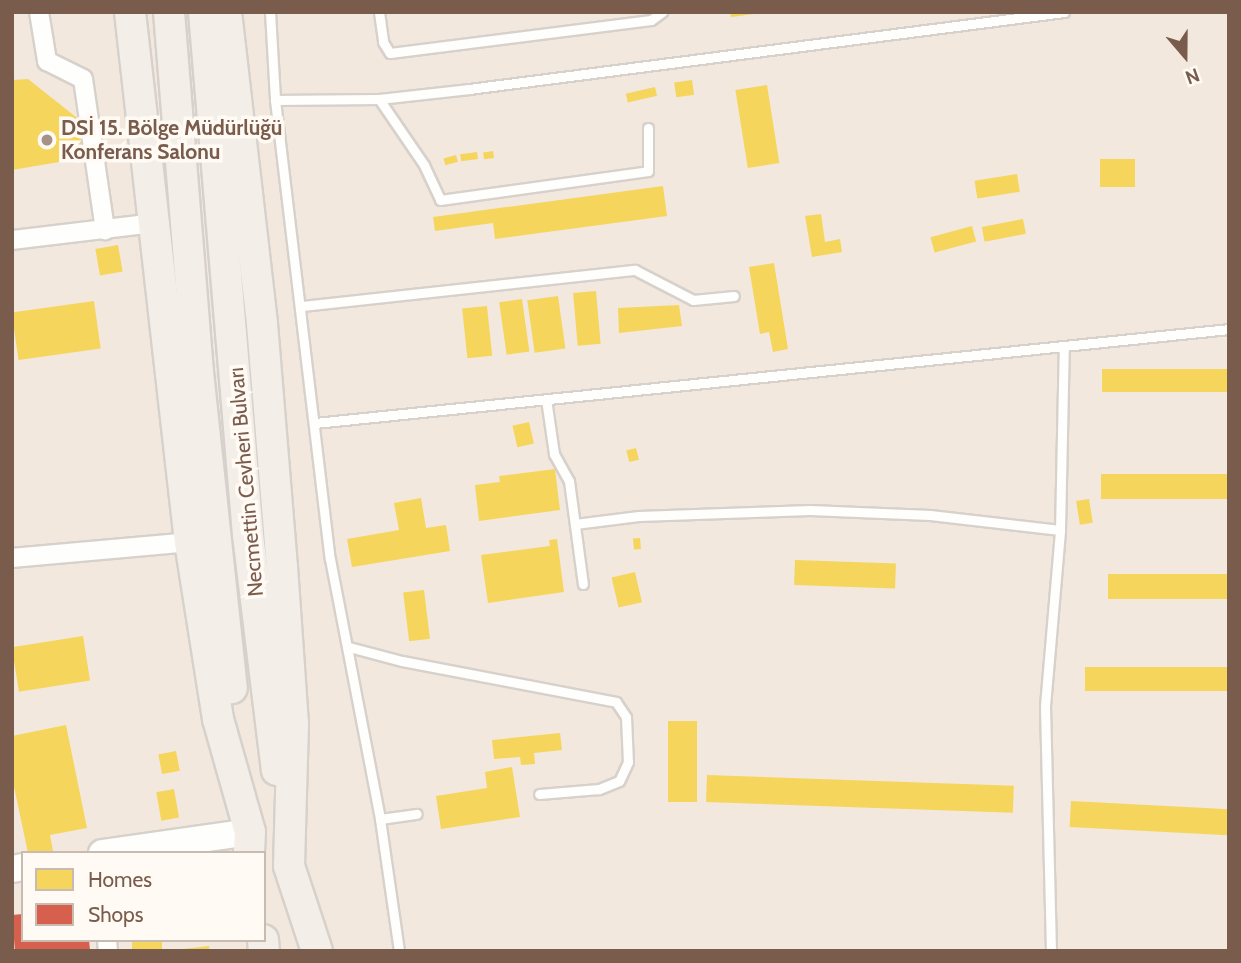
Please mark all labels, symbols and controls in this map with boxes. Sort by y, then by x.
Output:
north arrow [1150,21,1220,91]
text: N [1182,63,1203,89]
place label: DSİ 15. Bölge Müdürlüğü Konferans Salonu [61,115,282,165]
marker: DSİ 15. Bölge Müdürlüğü Konferans Salonu [39,132,55,148]
street label: Necmettin Cevheri Bulvarı [223,366,269,598]
legend [21,851,266,942]
text: Homes [88,867,152,892]
text: Shops [88,902,143,927]

